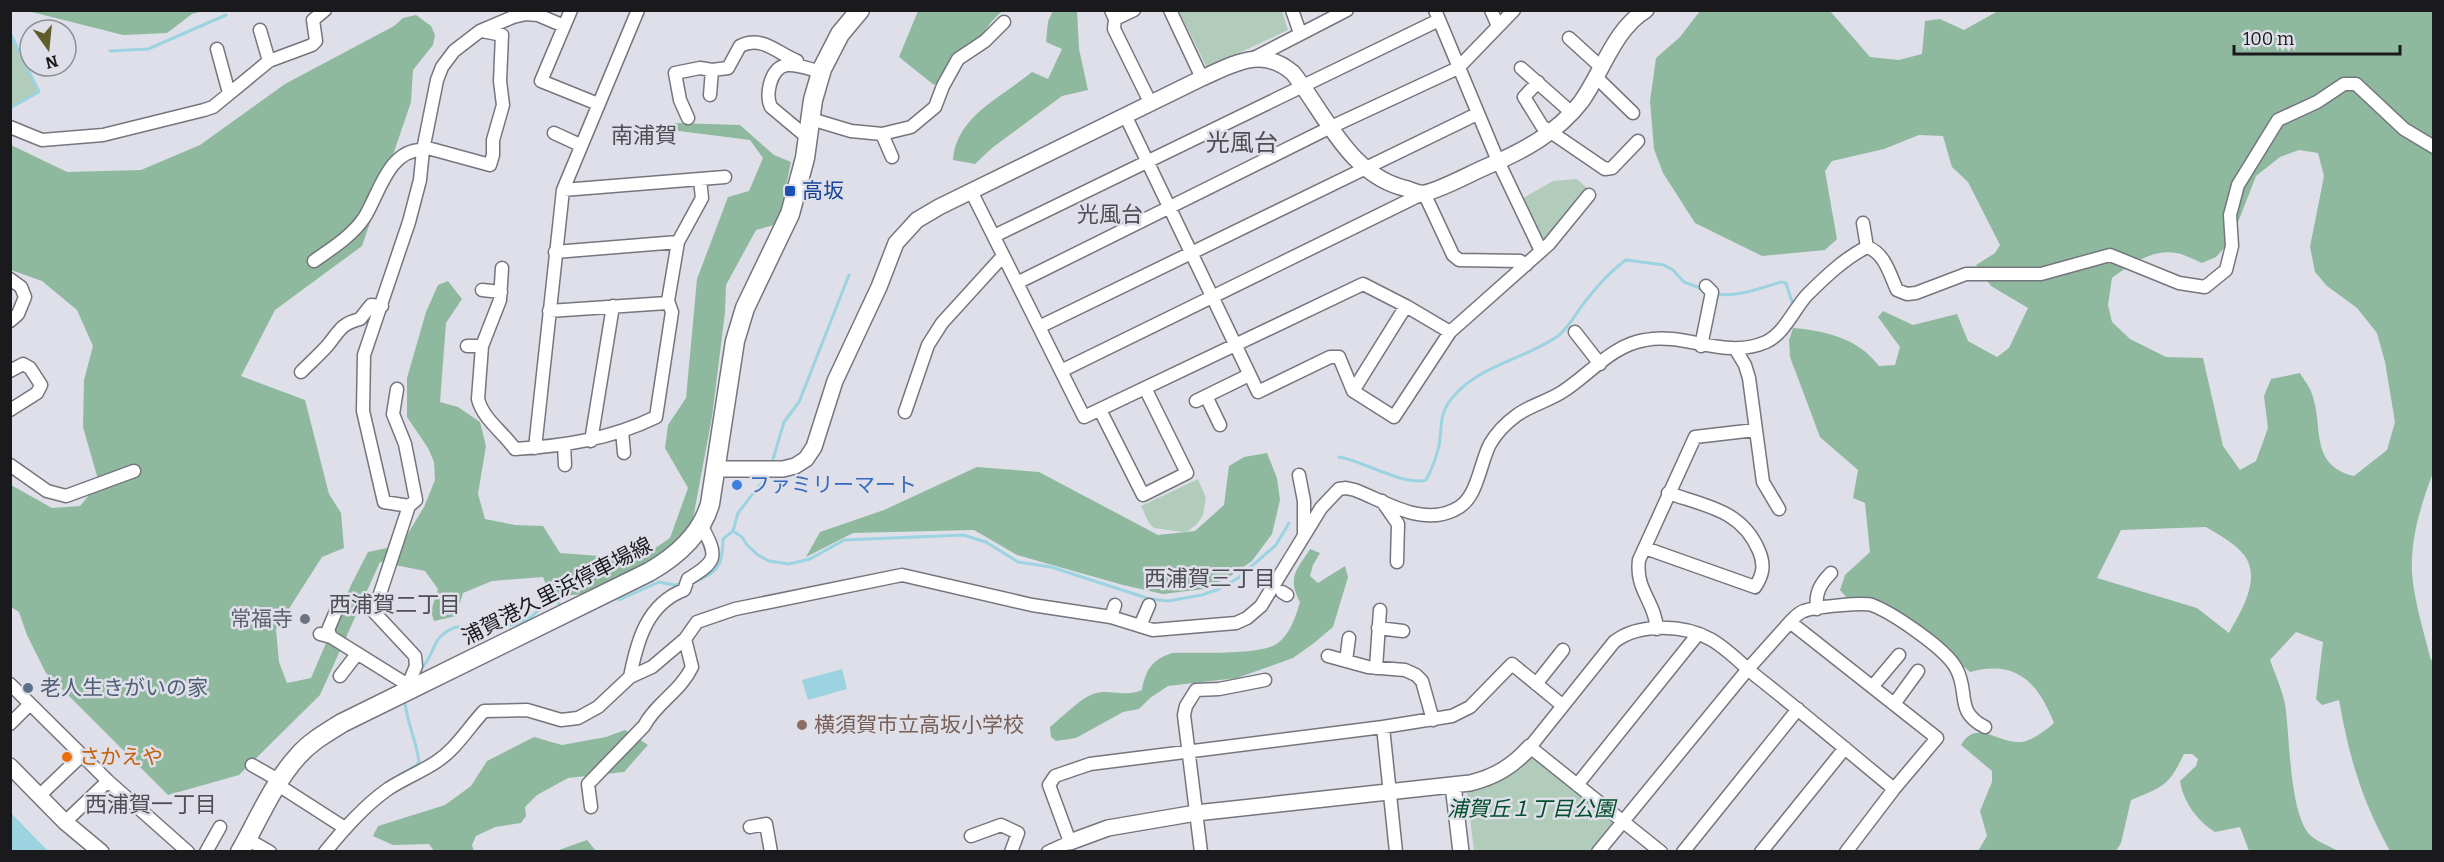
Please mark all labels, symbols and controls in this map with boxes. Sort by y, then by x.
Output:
north arrow [18,18,78,78]
scale bar [2234,18,2400,56]
text: 100 m [2243,28,2294,50]
text: N [43,51,60,73]
district label: 南浦賀 [611,122,677,149]
district label: 光風台 [1206,129,1278,157]
place label: 高坂 [802,178,844,204]
marker: 高坂 [783,184,797,198]
district label: 光風台 [1077,201,1143,228]
place label: ファミリーマート [749,472,917,498]
marker: ファミリーマート [730,478,744,492]
street label: 浦賀港久里浜停車場線 [458,532,656,650]
district label: 西浦賀三丁目 [1144,565,1276,592]
district label: 西浦賀二丁目 [329,591,461,618]
place label: 常福寺 [230,606,293,632]
marker: 常福寺 [298,612,312,626]
place label: 老人生きがいの家 [40,675,208,701]
marker: 老人生きがいの家 [21,681,35,695]
place label: 横須賀市立高坂小学校 [814,712,1024,738]
marker: 横須賀市立高坂小学校 [795,718,809,732]
place label: さかえや [79,744,163,770]
marker: さかえや [60,750,74,764]
district label: 西浦賀一丁目 [85,791,217,818]
park label: 浦賀丘１丁目公園 [1447,796,1618,822]

